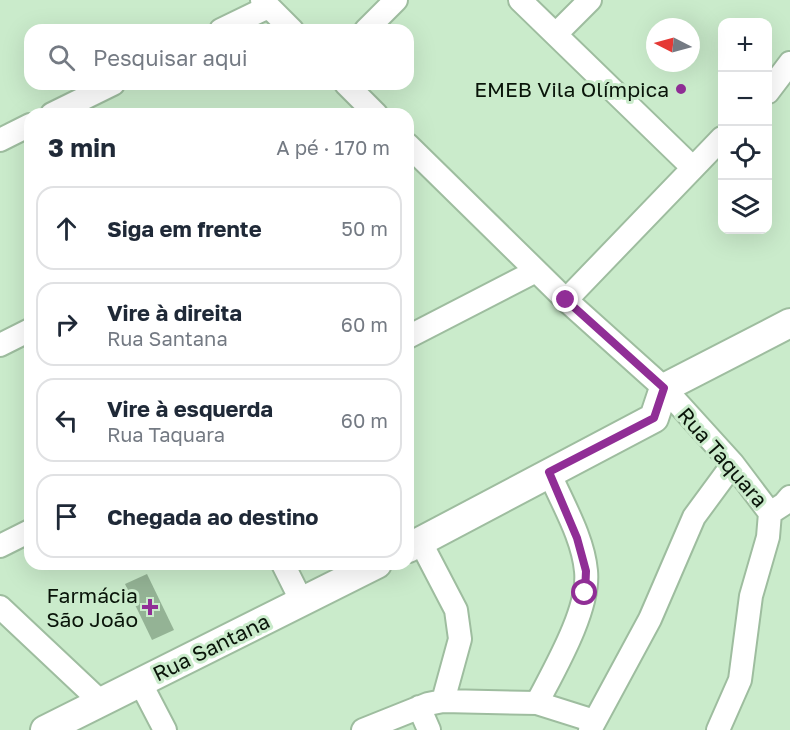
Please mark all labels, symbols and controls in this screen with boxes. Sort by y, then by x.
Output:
north arrow [646,18,700,72]
map controls [718,18,772,234]
button: + [718,18,772,72]
search box [24,24,414,90]
icon: search [45,41,78,74]
text: Pesquisar aqui [93,44,248,71]
button: − [718,72,772,126]
place label: EMEB Vila Olímpica [474,76,669,102]
marker: EMEB Vila Olímpica [674,82,688,96]
button: locate [718,126,772,180]
text: 3 min [48,132,116,163]
text: A pé · 170 m [276,135,390,159]
button: layers [718,180,772,234]
icon: ahead [50,212,83,245]
text: Siga em frente [107,215,262,242]
text: 50 m [341,216,388,240]
route end [552,286,578,312]
text: Vire à direita [107,299,242,326]
icon: right [50,308,83,341]
text: 60 m [341,312,388,336]
text: Rua Santana [107,326,228,350]
text: Vire à esquerda [107,395,273,422]
street label: Rua Taquara [673,402,773,512]
icon: left [50,404,83,437]
text: 60 m [341,408,388,432]
text: Rua Taquara [107,422,225,446]
icon: arrive [50,500,83,533]
text: Chegada ao destino [107,503,319,530]
route start [571,579,597,605]
place label: Farmácia São João [46,582,138,632]
marker: Farmácia São João [143,600,157,614]
street label: Rua Santana [148,608,274,686]

